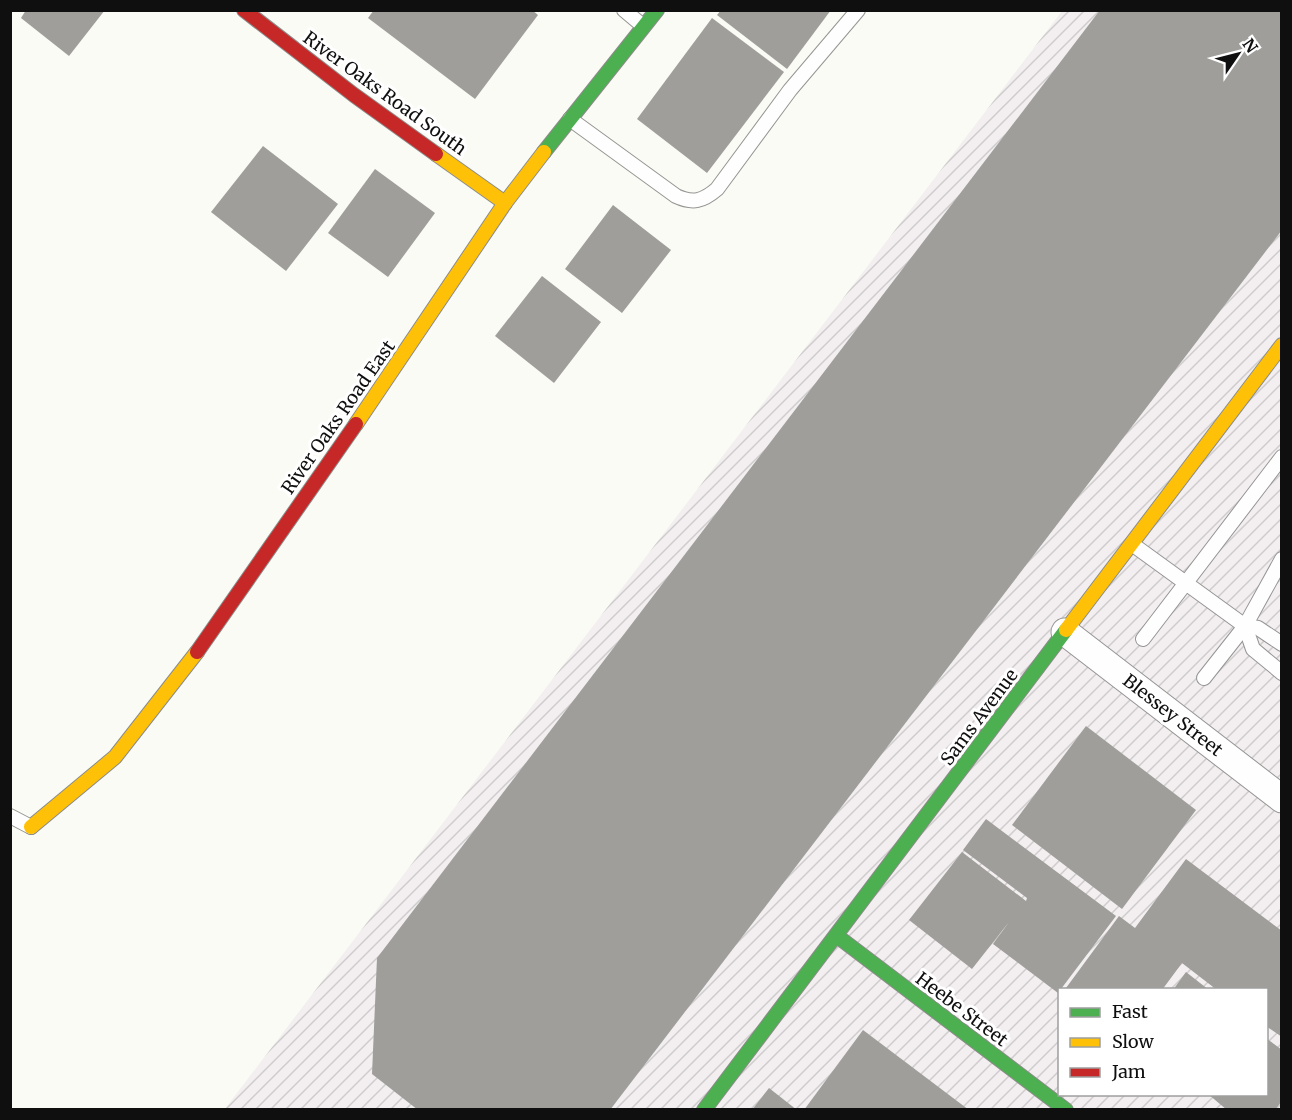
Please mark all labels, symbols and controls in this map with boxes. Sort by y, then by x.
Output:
north arrow [1208,24,1268,84]
street label: River Oaks Road South [299,26,471,160]
text: N [1238,34,1262,57]
street label: River Oaks Road East [276,336,400,498]
street label: Sams Avenue [935,664,1023,770]
street label: Blessey Street [1118,669,1228,761]
street label: Heebe Street [911,967,1013,1051]
legend [1058,988,1268,1096]
text: Fast [1112,1000,1148,1023]
text: Slow [1112,1030,1155,1053]
text: Jam [1111,1060,1146,1083]

